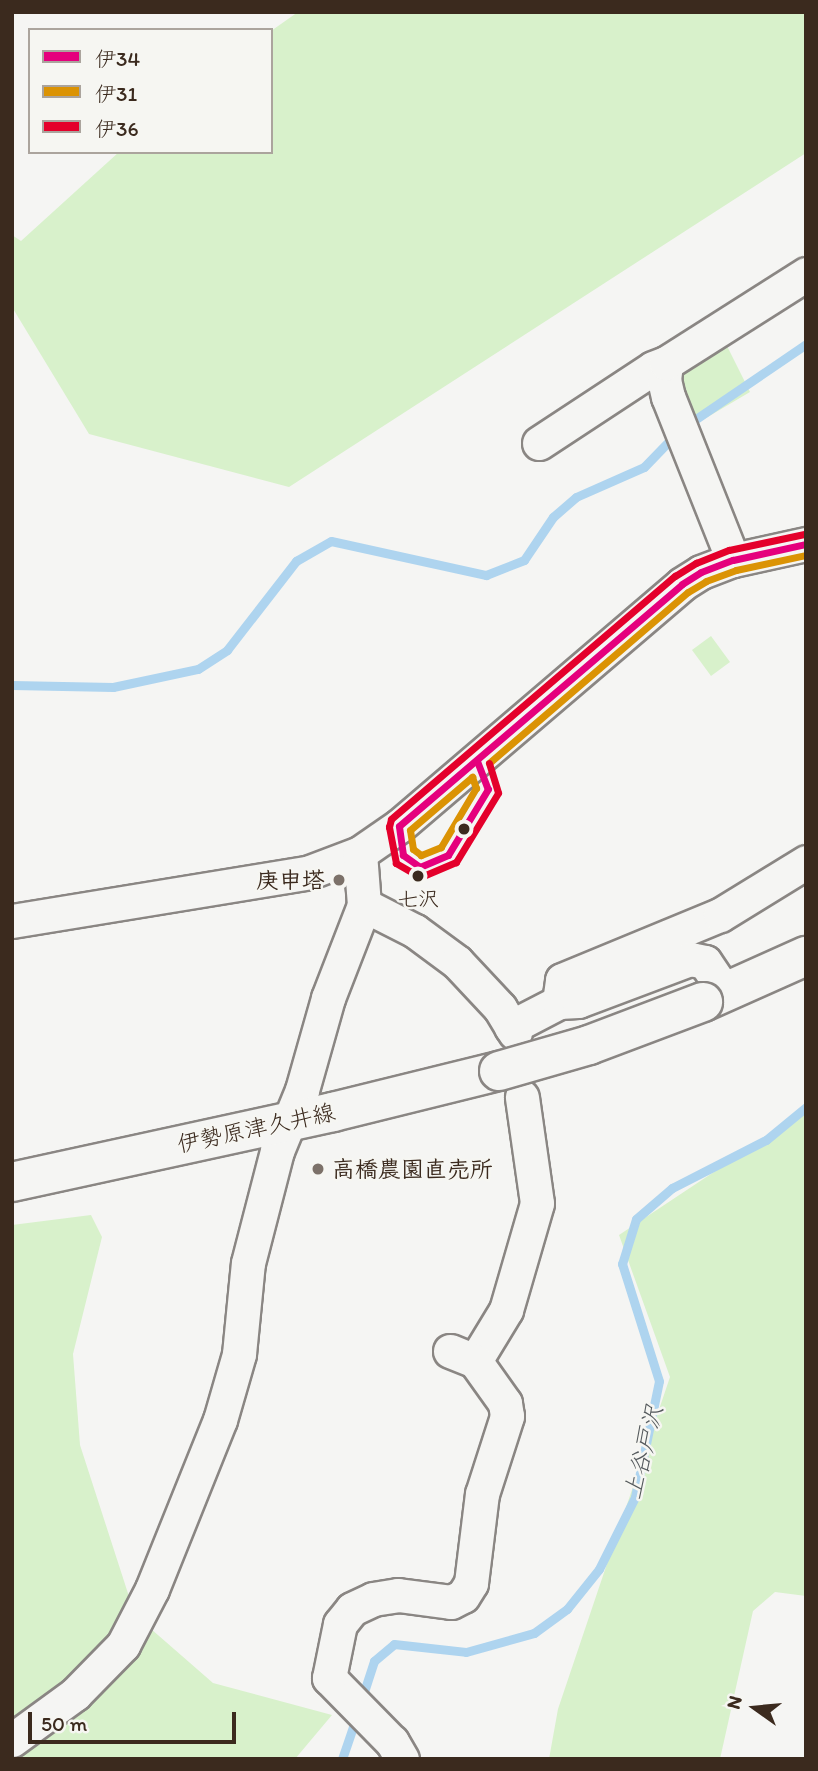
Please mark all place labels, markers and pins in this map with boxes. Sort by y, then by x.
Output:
unlabelled marker [457,822,471,836]
place label: 庚申塔 [256,866,325,894]
marker: 七沢 [411,869,425,883]
marker: 庚申塔 [331,872,347,888]
place label: 七沢 [397,886,439,912]
place label: 高橋農園直売所 [332,1155,493,1183]
marker: 高橋農園直売所 [310,1161,326,1177]

